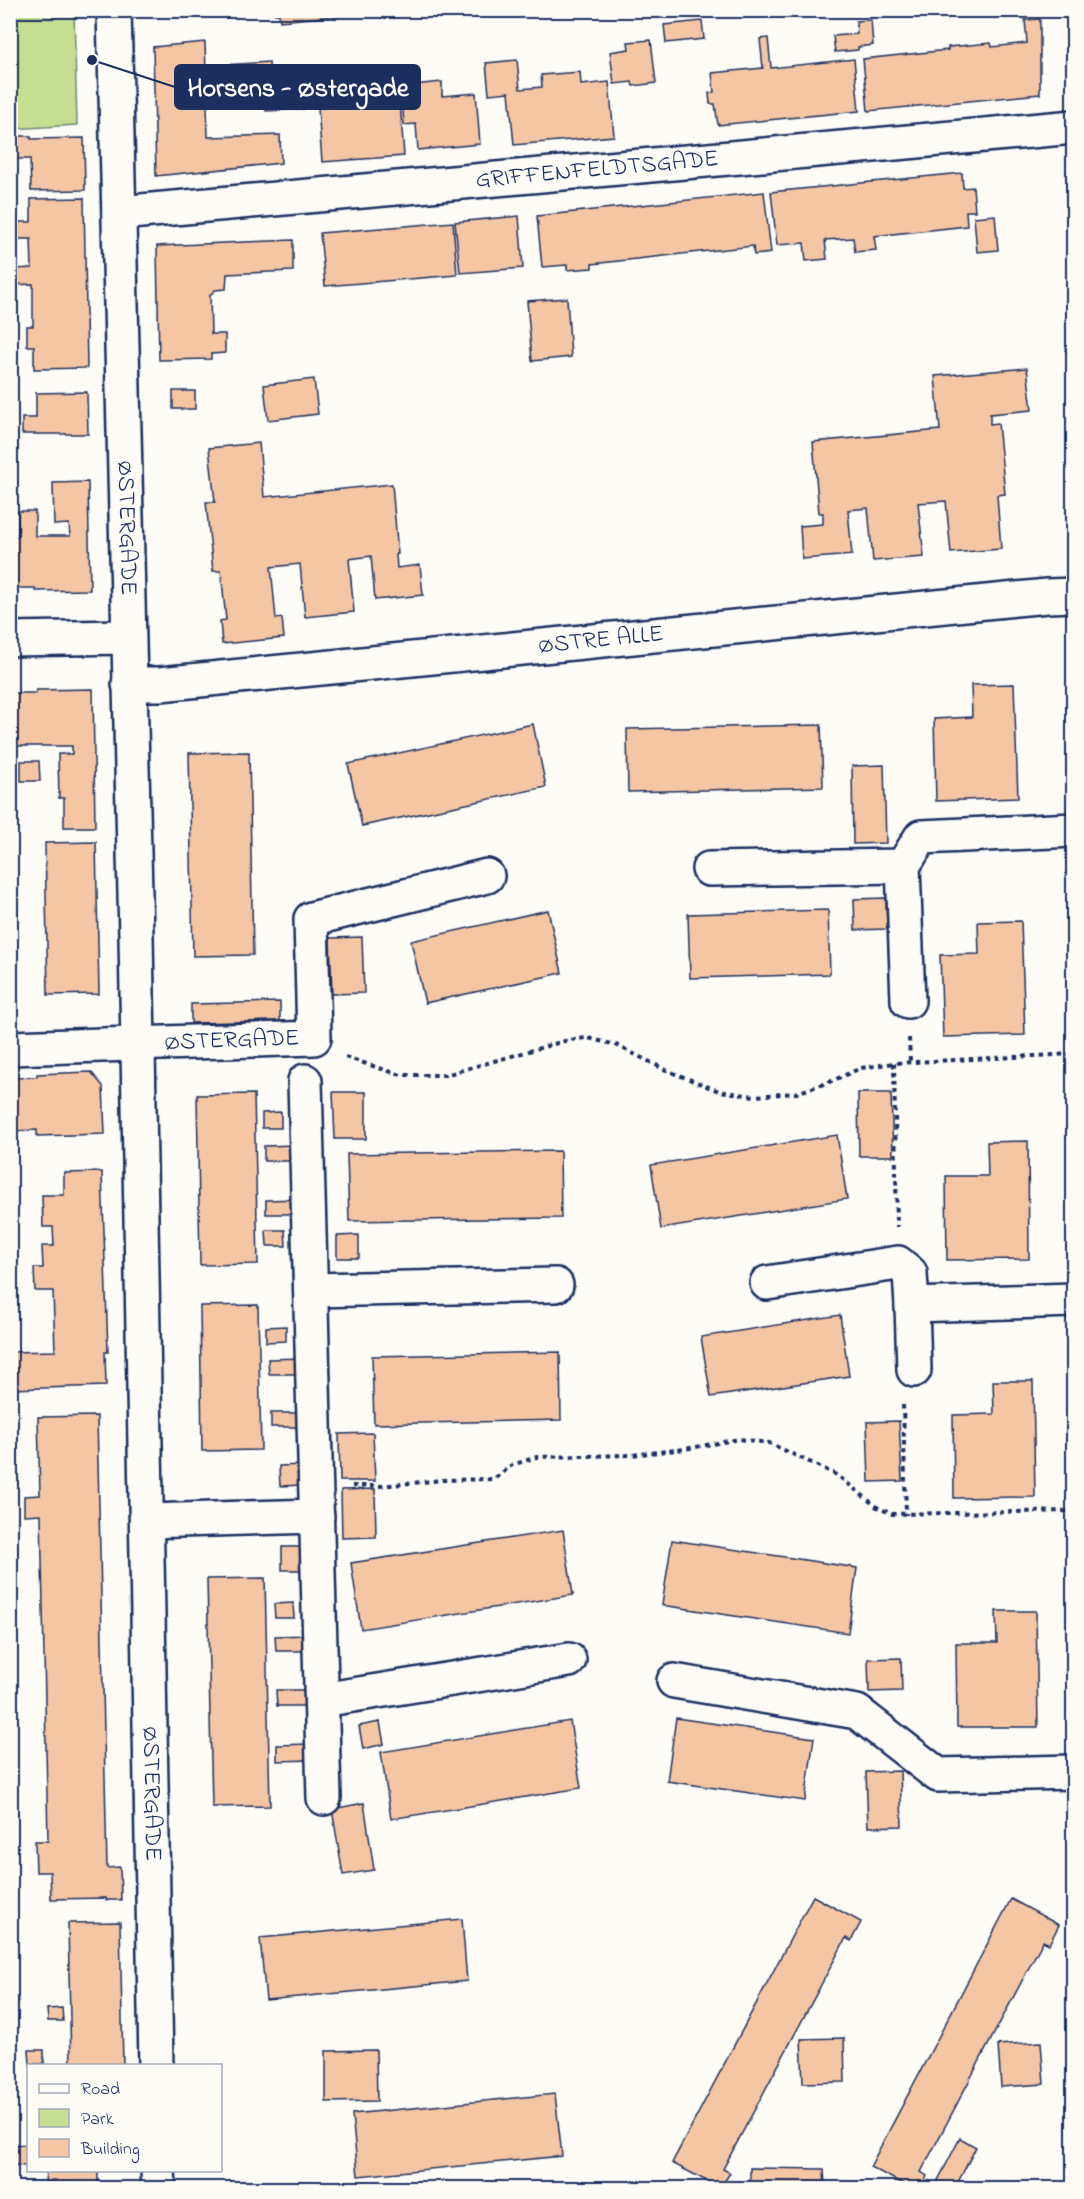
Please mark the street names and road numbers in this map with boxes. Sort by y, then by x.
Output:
street label: GRIFFENFELDTSGADE [474,142,720,198]
street label: ØSTERGADE [107,460,145,596]
street label: ØSTRE ALLE [536,617,665,664]
street label: ØSTERGADE [164,1021,300,1060]
street label: ØSTERGADE [132,1726,170,1861]

